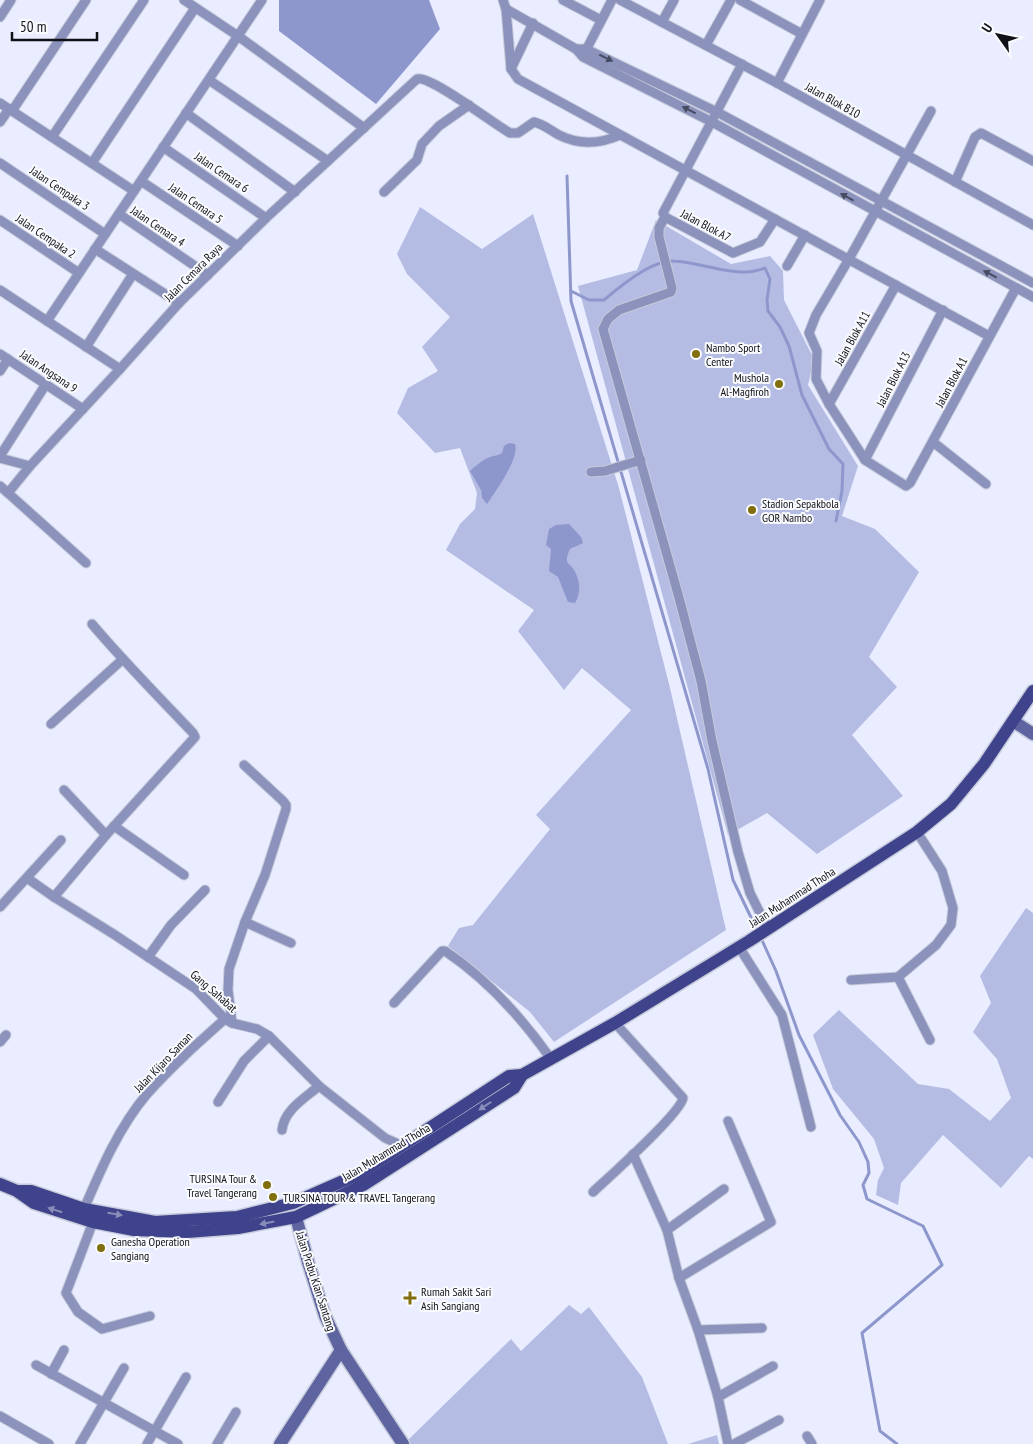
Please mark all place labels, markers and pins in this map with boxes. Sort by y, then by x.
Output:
place label: Nambo Sport Center [706,340,761,369]
marker: Nambo Sport Center [690,348,702,360]
place label: Mushola Al-Magfiroh [720,370,769,399]
marker: Mushola Al-Magfiroh [773,378,785,390]
place label: Stadion Sepakbola GOR Nambo [762,496,839,525]
marker: Stadion Sepakbola GOR Nambo [746,504,758,516]
place label: TURSINA Tour & Travel Tangerang [187,1171,257,1200]
marker: TURSINA Tour & Travel Tangerang [261,1179,273,1191]
place label: TURSINA TOUR & TRAVEL Tangerang [283,1190,435,1205]
marker: TURSINA TOUR & TRAVEL Tangerang [267,1191,279,1203]
place label: Ganesha Operation Sangiang [111,1234,190,1263]
marker: Ganesha Operation Sangiang [95,1242,107,1254]
place label: Rumah Sakit Sari Asih Sangiang [421,1284,491,1313]
marker: Rumah Sakit Sari Asih Sangiang [403,1291,417,1305]

